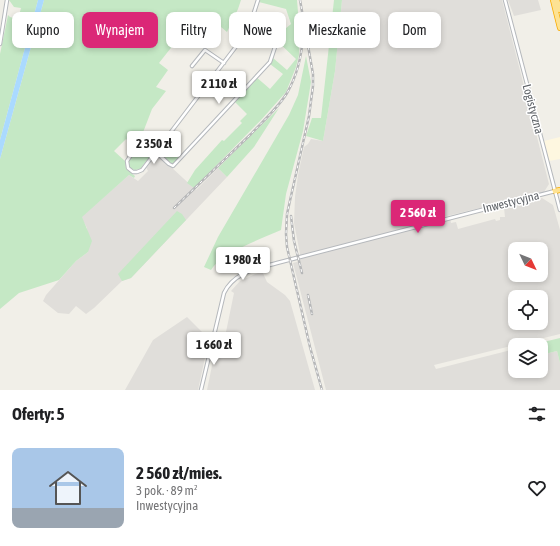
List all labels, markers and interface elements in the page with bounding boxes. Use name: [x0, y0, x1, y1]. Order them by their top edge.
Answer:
chip: Kupno: [12, 12, 74, 48]
chip: Wynajem: [82, 12, 158, 48]
chip: Filtry: [166, 12, 221, 48]
chip: Nowe: [229, 12, 286, 48]
chip: Mieszkanie: [294, 12, 380, 48]
chip: Dom: [388, 12, 441, 48]
pin: 2 110 zł: [178, 71, 260, 105]
text: 2 110 zł: [201, 76, 237, 91]
street label: Logistyczna: [520, 83, 546, 135]
pin: 2 350 zł: [113, 131, 195, 165]
text: 2 350 zł: [136, 136, 172, 151]
street label: Inwestycyjna: [481, 188, 541, 216]
pin: 2 560 zł: [377, 200, 459, 234]
text: 2 560 zł: [400, 205, 436, 220]
north arrow: [508, 242, 548, 282]
map controls: [508, 242, 548, 378]
pin: 1 980 zł: [202, 247, 284, 281]
text: 1 980 zł: [225, 252, 261, 267]
button: locate: [508, 290, 548, 330]
pin: 1 660 zł: [173, 332, 255, 366]
text: 1 660 zł: [196, 337, 232, 352]
button: layers: [508, 338, 548, 378]
icon: filters: [526, 403, 548, 425]
text: Oferty: 5: [12, 404, 64, 424]
text: 2 560 zł/mies.: [136, 463, 222, 483]
icon: home: [44, 464, 92, 512]
icon: heart: [526, 477, 548, 499]
text: 3 pok. · 89 m²: [136, 483, 198, 498]
text: Inwestycyjna: [136, 498, 198, 513]

